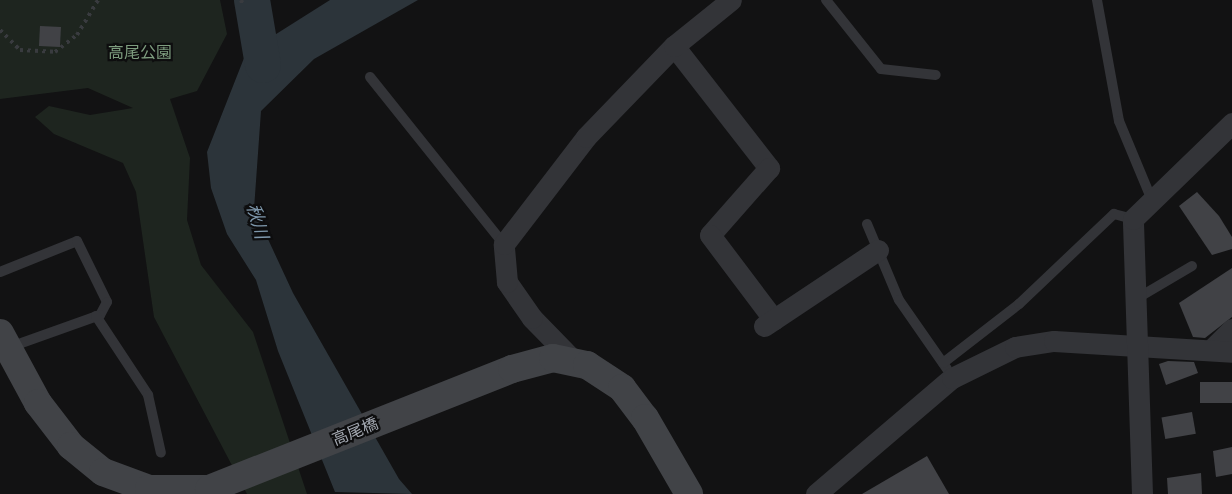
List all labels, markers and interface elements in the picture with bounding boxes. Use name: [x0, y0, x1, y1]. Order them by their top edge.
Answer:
park label: 高尾公園: [108, 42, 172, 62]
water label: 秋川: [243, 201, 273, 241]
street label: 高尾橋: [329, 413, 381, 449]

